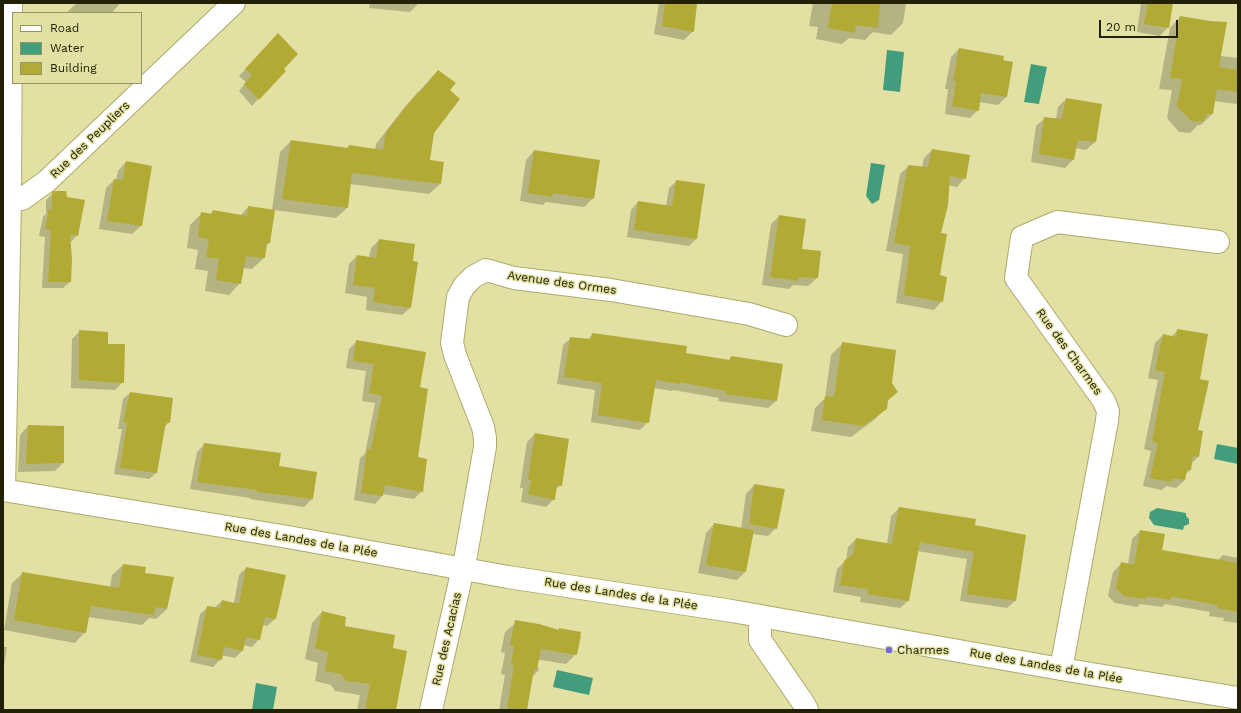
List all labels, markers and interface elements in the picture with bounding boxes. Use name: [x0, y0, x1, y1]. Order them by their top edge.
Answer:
legend: [12, 12, 142, 84]
scale bar: [1101, 12, 1180, 38]
text: 20 m: [1106, 20, 1136, 34]
text: Road: [50, 21, 79, 35]
text: Water: [50, 41, 84, 55]
text: Building: [50, 61, 97, 75]
street label: Rue des Peupliers: [47, 98, 133, 182]
street label: Avenue des Ormes: [507, 268, 617, 298]
street label: Rue des Charmes: [1033, 306, 1105, 398]
street label: Rue des Landes de la Plée: [223, 519, 379, 561]
street label: Rue des Landes de la Plée: [543, 575, 699, 613]
street label: Rue des Acacias: [429, 591, 465, 687]
place label: Charmes: [897, 643, 949, 657]
marker: Charmes: [884, 645, 894, 655]
street label: Rue des Landes de la Plée: [968, 645, 1124, 687]

